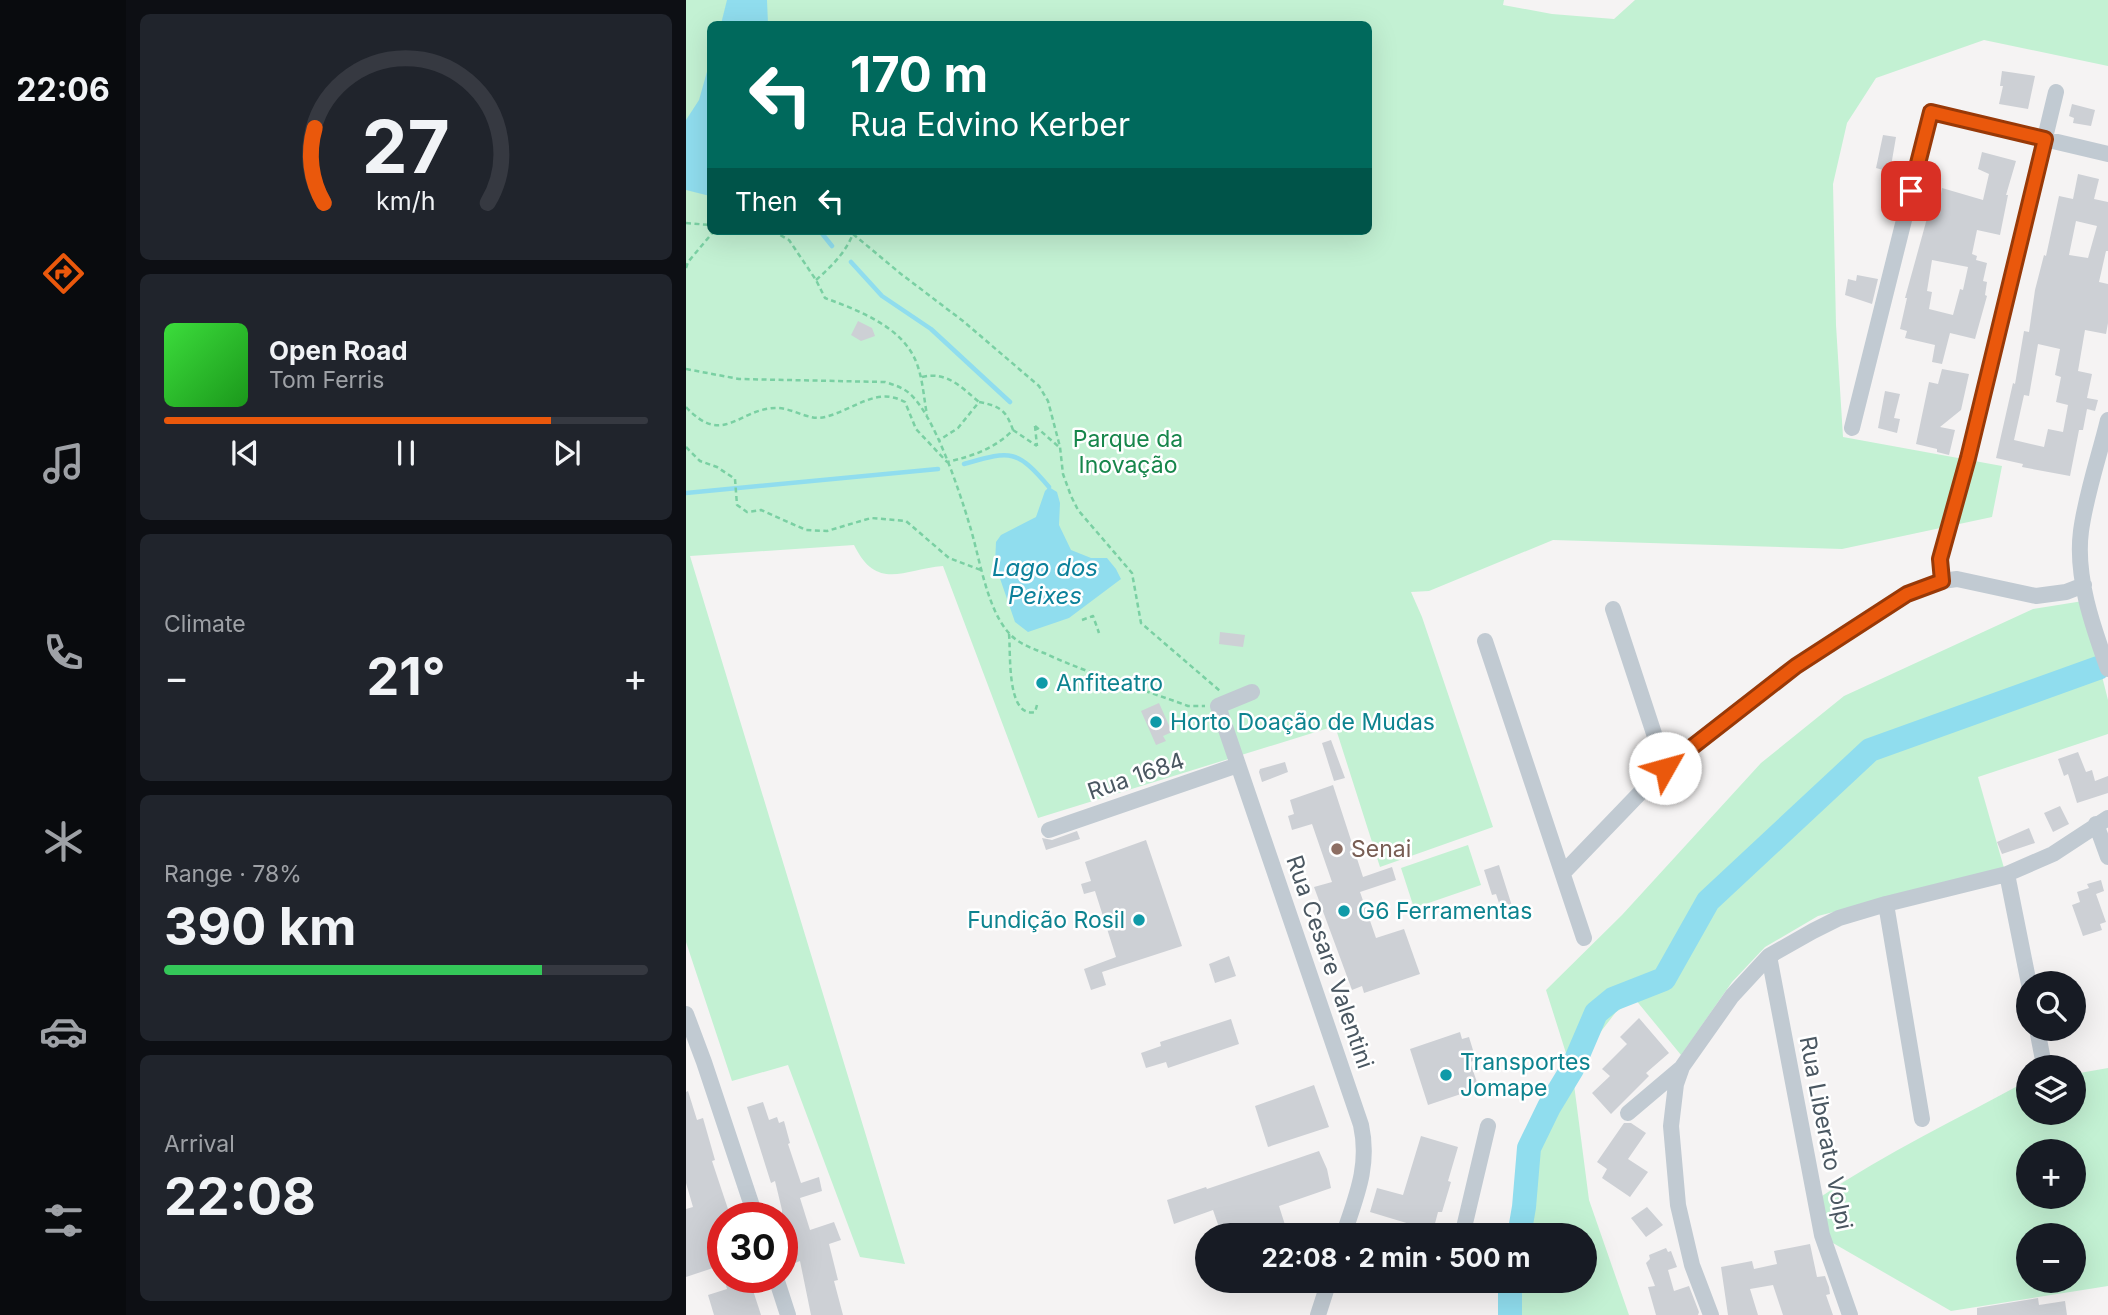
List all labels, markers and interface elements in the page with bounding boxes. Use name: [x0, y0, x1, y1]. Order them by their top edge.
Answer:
text: 170 m: [850, 45, 988, 104]
icon: left: [735, 49, 826, 140]
text: 22:06: [16, 70, 110, 109]
text: 27: [362, 102, 450, 191]
text: Rua Edvino Kerber: [850, 105, 1130, 144]
pin: [1881, 161, 1941, 221]
icon: arrive: [1892, 172, 1930, 210]
icon: left: [812, 182, 850, 220]
text: km/h: [376, 186, 436, 216]
text: Then: [735, 186, 798, 217]
icon: directions: [39, 249, 88, 298]
text: Open Road: [269, 335, 408, 366]
text: Tom Ferris: [269, 366, 384, 394]
park label: Parque da Inovação: [1073, 425, 1183, 479]
icon: previous: [226, 434, 264, 472]
icon: pause: [387, 434, 425, 472]
icon: next: [548, 434, 586, 472]
icon: music: [39, 439, 88, 488]
water label: Lago dos Peixes: [992, 553, 1098, 610]
text: Climate: [164, 610, 246, 638]
icon: phone: [39, 628, 88, 677]
text: 21°: [366, 645, 446, 708]
text: −: [164, 654, 189, 700]
text: +: [623, 654, 648, 700]
place label: Anfiteatro: [1056, 669, 1163, 697]
marker: Anfiteatro: [1034, 675, 1050, 691]
place label: Horto Doação de Mudas: [1170, 708, 1435, 736]
marker: Horto Doação de Mudas: [1148, 714, 1164, 730]
position arrow: [1628, 731, 1702, 805]
street label: Rua 1684: [1084, 746, 1188, 806]
icon: climate: [39, 817, 88, 866]
place label: Senai: [1351, 835, 1411, 863]
marker: Senai: [1329, 841, 1345, 857]
street label: Rua Cesare Valentini: [1280, 852, 1380, 1072]
text: Range · 78%: [164, 860, 302, 888]
text: 390 km: [164, 895, 356, 958]
place label: G6 Ferramentas: [1358, 897, 1532, 925]
marker: G6 Ferramentas: [1336, 903, 1352, 919]
place label: Fundição Rosil: [967, 906, 1125, 934]
marker: Fundição Rosil: [1131, 912, 1147, 928]
map controls: [2016, 971, 2086, 1293]
button: search: [2016, 971, 2086, 1041]
icon: car: [39, 1007, 88, 1056]
street label: Rua Liberato Volpi: [1793, 1034, 1859, 1232]
place label: Transportes Jomape: [1460, 1048, 1591, 1102]
button: layers: [2016, 1055, 2086, 1125]
marker: Transportes Jomape: [1438, 1067, 1454, 1083]
text: Arrival: [164, 1130, 235, 1158]
button: +: [2016, 1139, 2086, 1209]
text: 22:08: [164, 1165, 316, 1228]
icon: filters: [39, 1196, 88, 1245]
speed limit sign: 30: [707, 1202, 798, 1293]
button: −: [2016, 1223, 2086, 1293]
text: 22:08 · 2 min · 500 m: [1262, 1242, 1530, 1273]

